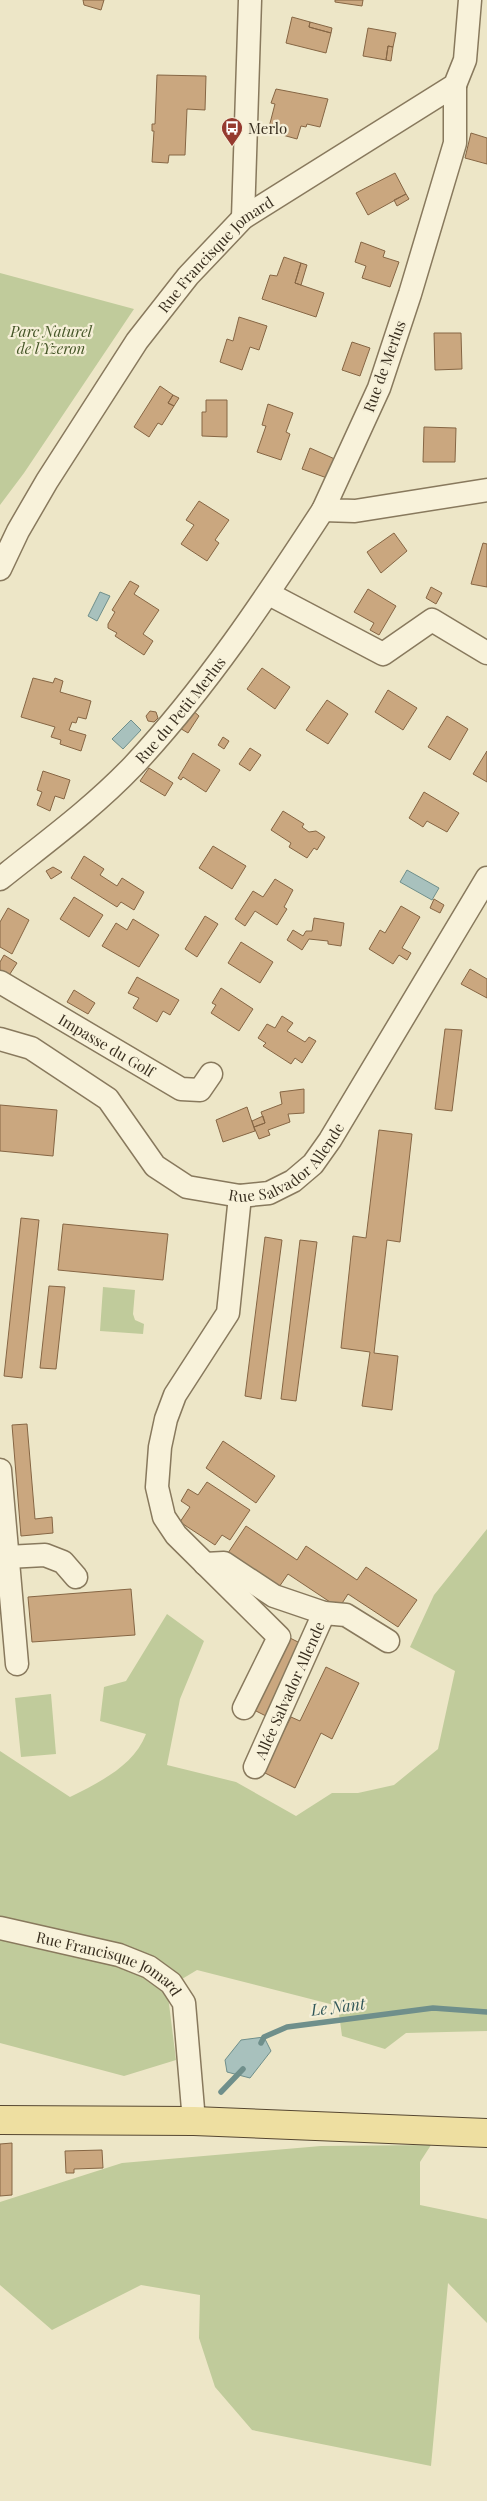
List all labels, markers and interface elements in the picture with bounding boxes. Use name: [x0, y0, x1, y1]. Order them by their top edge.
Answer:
bus stop icon: Merlo: [220, 116, 244, 147]
place label: Merlo: [248, 118, 287, 138]
street label: Rue Francisque Jomard: [153, 191, 277, 316]
street label: Rue de Merlus: [358, 317, 410, 415]
park label: Parc Naturel de l'Yzeron: [9, 321, 93, 358]
street label: Rue du Petit Merlus: [131, 653, 230, 767]
street label: Impasse du Golf: [55, 1009, 159, 1082]
street label: Rue Salvador Allende: [227, 1119, 348, 1206]
street label: Allée Salvador Allende: [249, 1618, 329, 1763]
street label: Rue Francisque Jomard: [34, 1927, 187, 2000]
water label: Le Nant: [309, 1992, 367, 2020]

